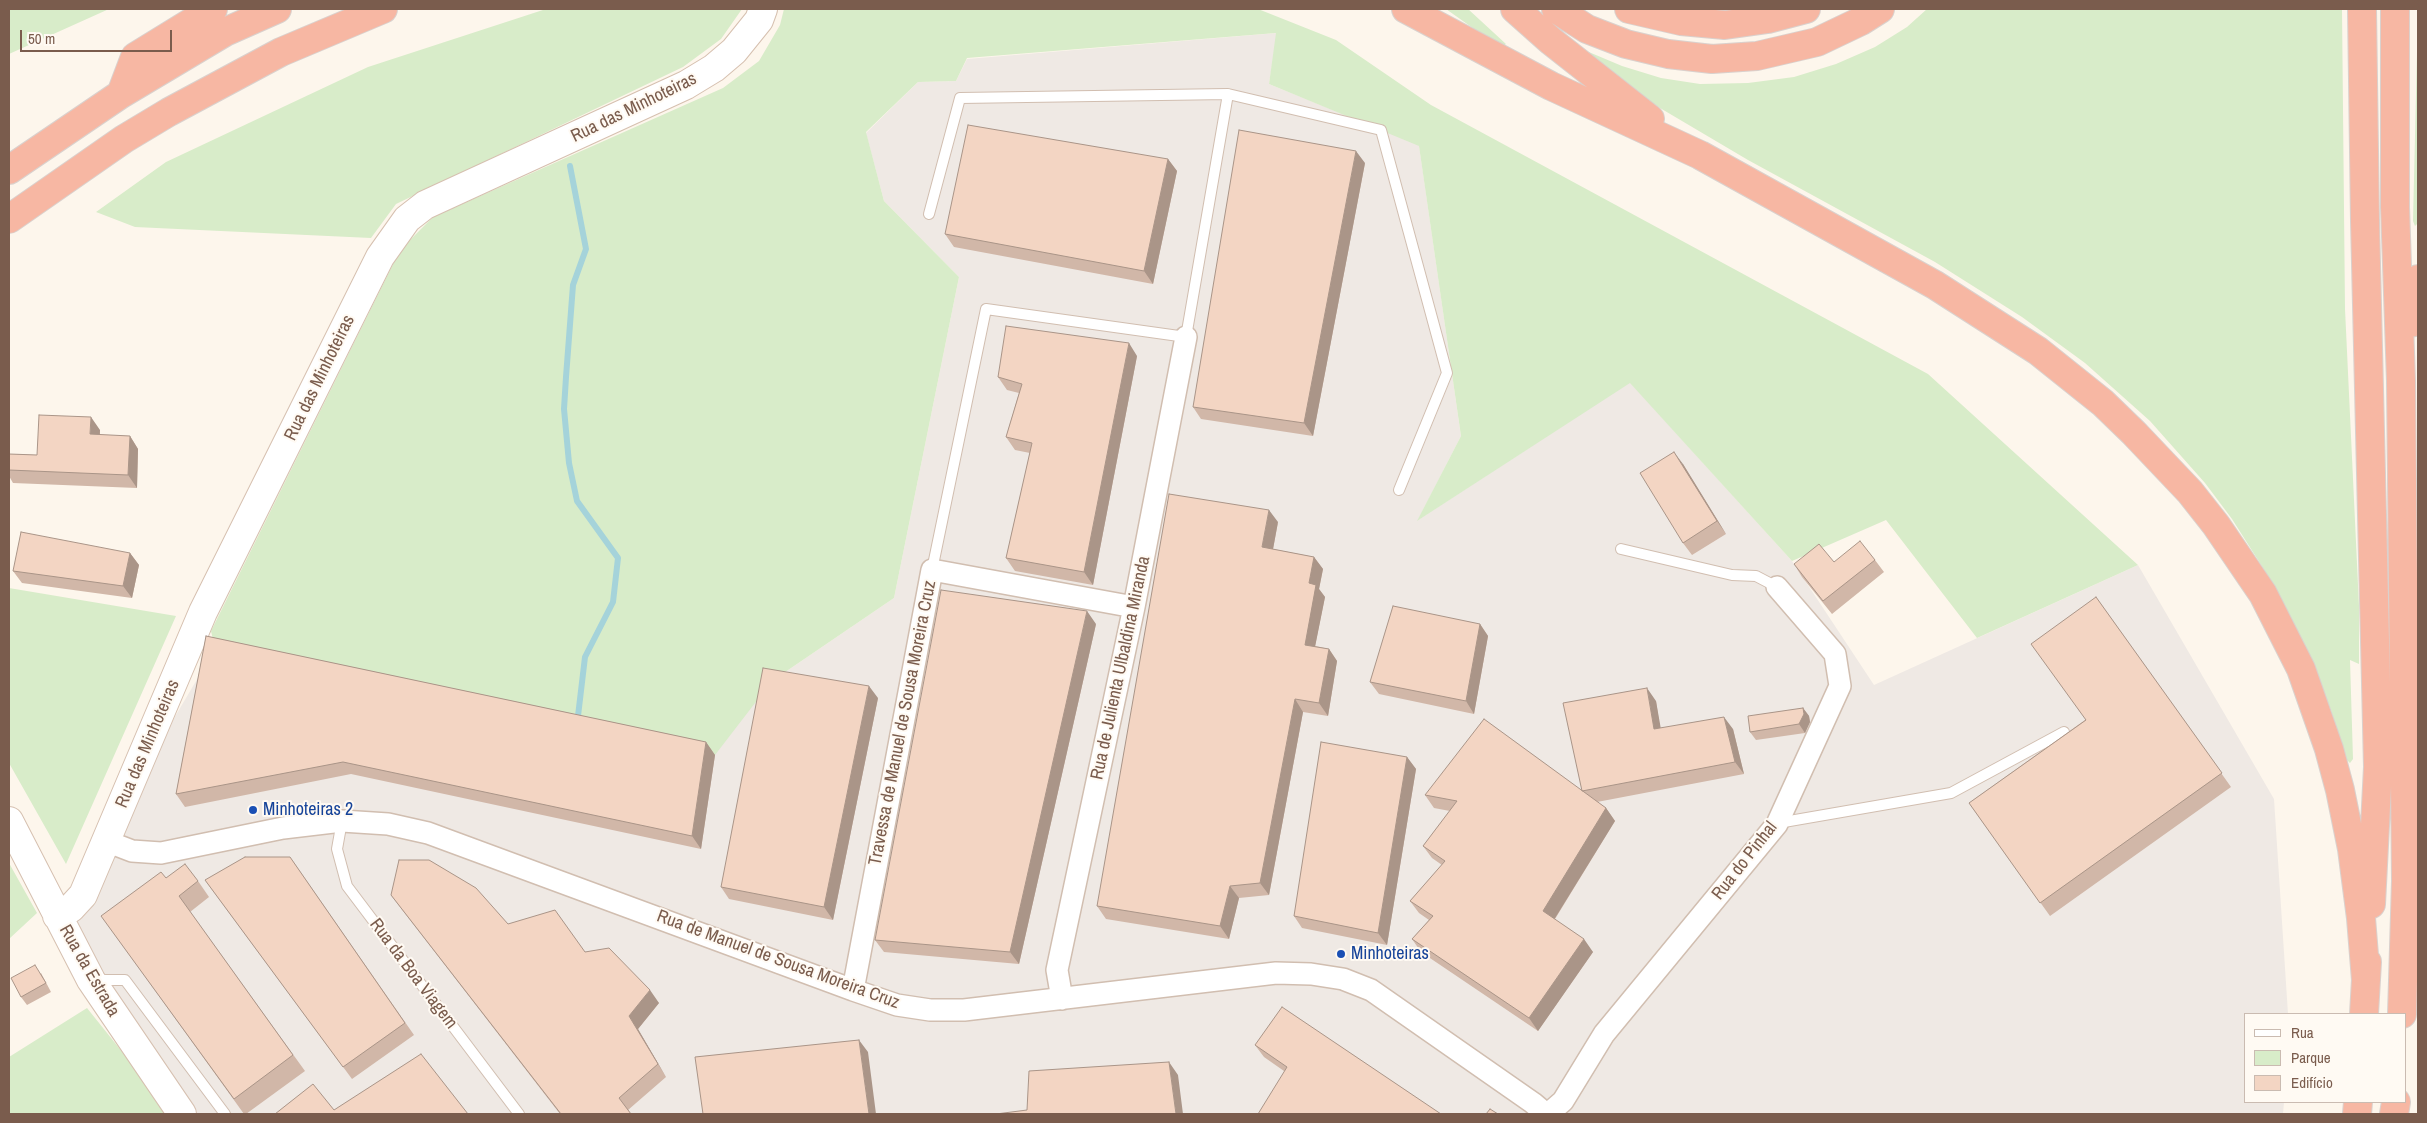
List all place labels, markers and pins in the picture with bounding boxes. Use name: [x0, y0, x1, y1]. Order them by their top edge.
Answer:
place label: Minhoteiras 2: [263, 799, 353, 821]
marker: Minhoteiras 2: [247, 804, 259, 816]
place label: Minhoteiras: [1351, 943, 1429, 965]
marker: Minhoteiras: [1335, 948, 1347, 960]

